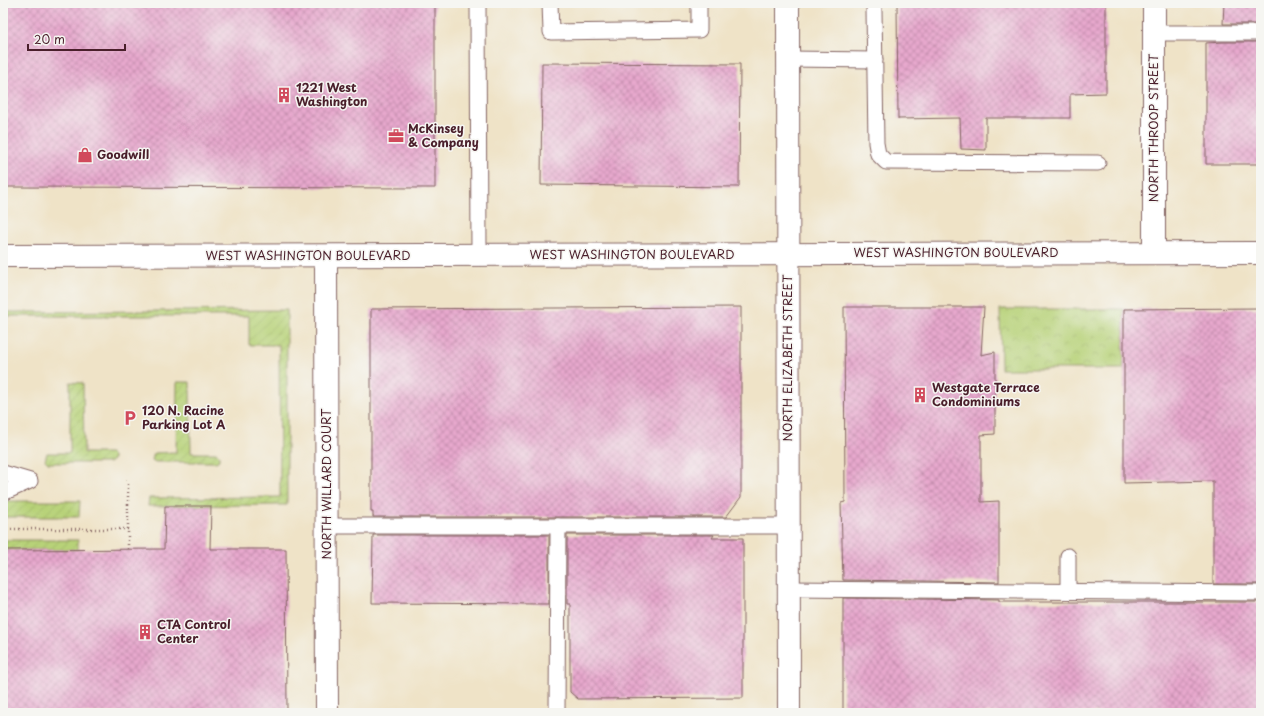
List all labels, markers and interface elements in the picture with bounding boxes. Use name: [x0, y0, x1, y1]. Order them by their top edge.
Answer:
scale bar: [28, 26, 125, 52]
text: 20 m: [34, 30, 65, 48]
street label: NORTH THROOP STREET: [1144, 53, 1162, 202]
place label: 1221 West Washington: [296, 78, 367, 110]
building icon: 1221 West Washington: [275, 86, 293, 104]
place label: McKinsey & Company: [408, 119, 479, 151]
office icon: McKinsey & Company: [387, 127, 405, 145]
place label: Goodwill: [97, 145, 149, 163]
shop icon: Goodwill: [76, 146, 94, 164]
street label: WEST WASHINGTON BOULEVARD: [853, 243, 1059, 261]
street label: WEST WASHINGTON BOULEVARD: [529, 245, 735, 263]
street label: WEST WASHINGTON BOULEVARD: [205, 246, 411, 264]
street label: NORTH ELIZABETH STREET: [778, 274, 796, 441]
place label: Westgate Terrace Condominiums: [932, 378, 1040, 410]
building icon: Westgate Terrace Condominiums: [911, 386, 929, 404]
place label: 120 N. Racine Parking Lot A: [142, 401, 226, 433]
street label: NORTH WILLARD COURT: [317, 408, 335, 559]
parking icon: 120 N. Racine Parking Lot A: [121, 409, 139, 427]
place label: CTA Control Center: [157, 615, 231, 647]
building icon: CTA Control Center: [136, 623, 154, 641]

